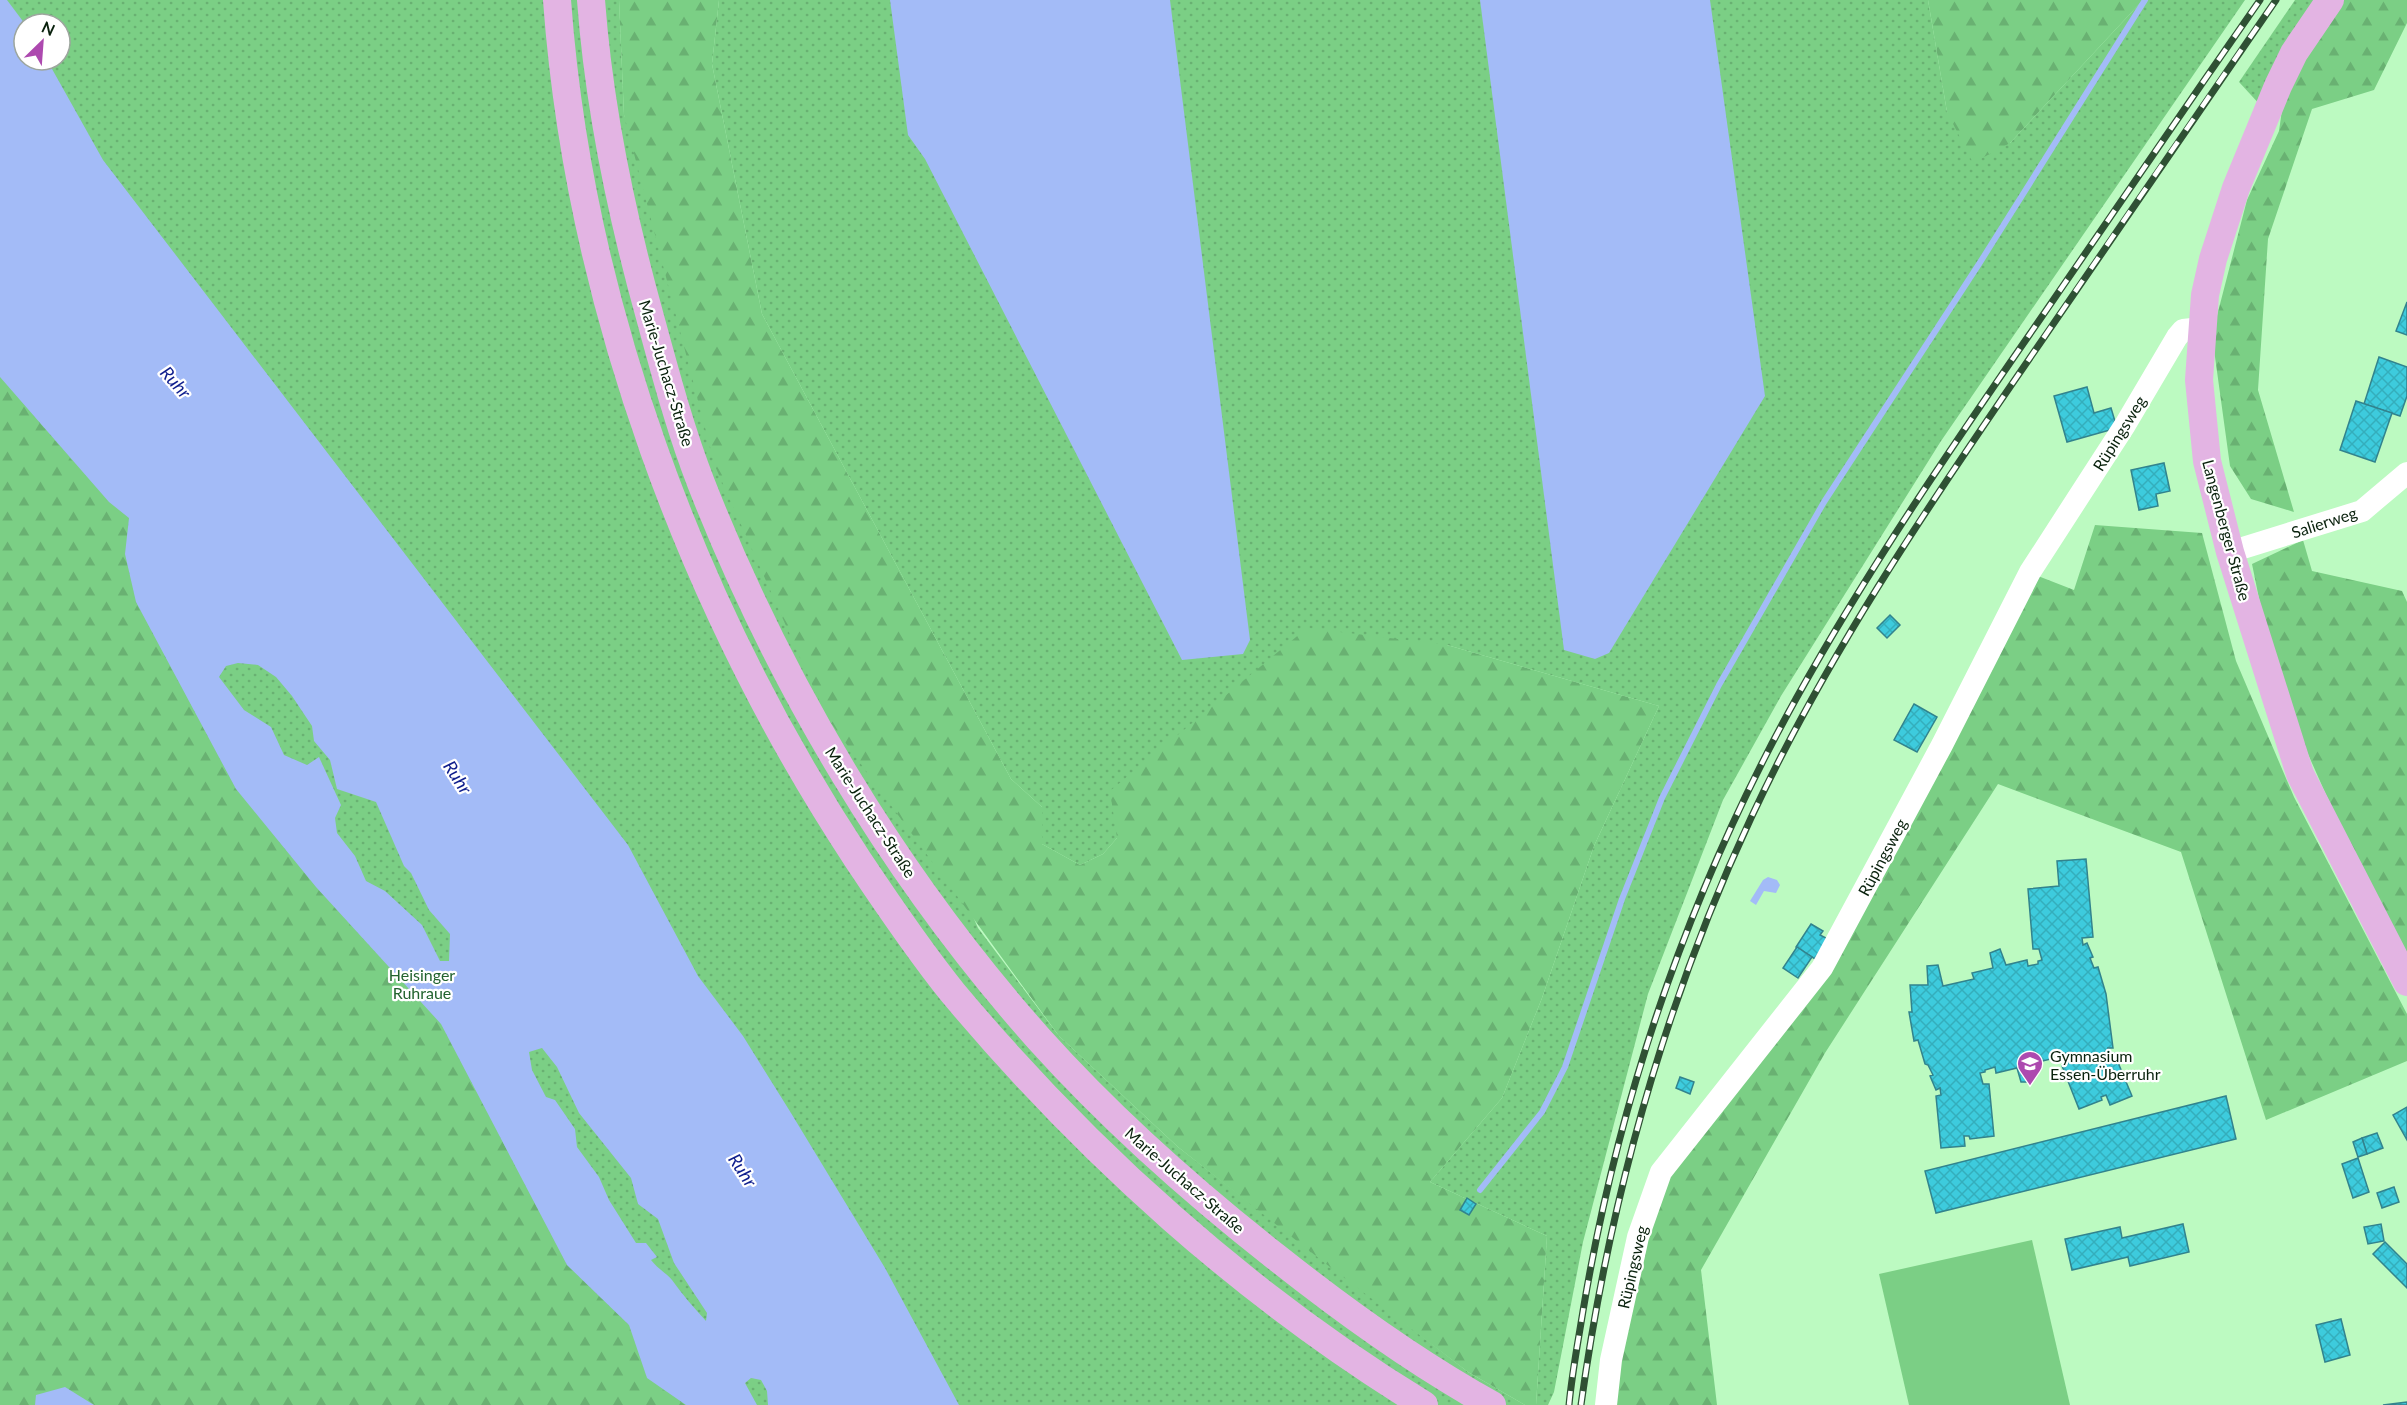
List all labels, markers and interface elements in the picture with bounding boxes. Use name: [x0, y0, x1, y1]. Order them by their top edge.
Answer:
north arrow: [12, 12, 72, 72]
text: N: [39, 17, 58, 39]
street label: Marie-Juchacz-Straße: [636, 298, 698, 448]
water label: Ruhr: [156, 361, 196, 403]
street label: Rüpingsweg: [2088, 392, 2150, 474]
street label: Langenberger Straße: [2199, 457, 2255, 603]
street label: Salierweg: [2289, 503, 2359, 541]
street label: Marie-Juchacz-Straße: [822, 743, 920, 881]
water label: Ruhr: [439, 756, 477, 799]
street label: Rüpingsweg: [1854, 815, 1910, 899]
park label: Heisinger Ruhraue: [389, 965, 455, 1002]
place label: Gymnasium Essen-Überruhr: [2050, 1046, 2161, 1083]
school or university icon: Gymnasium Essen-Überruhr: [2015, 1049, 2045, 1087]
street label: Marie-Juchacz-Straße: [1121, 1123, 1249, 1237]
water label: Ruhr: [724, 1149, 762, 1192]
street label: Rüpingsweg: [1613, 1224, 1651, 1310]

